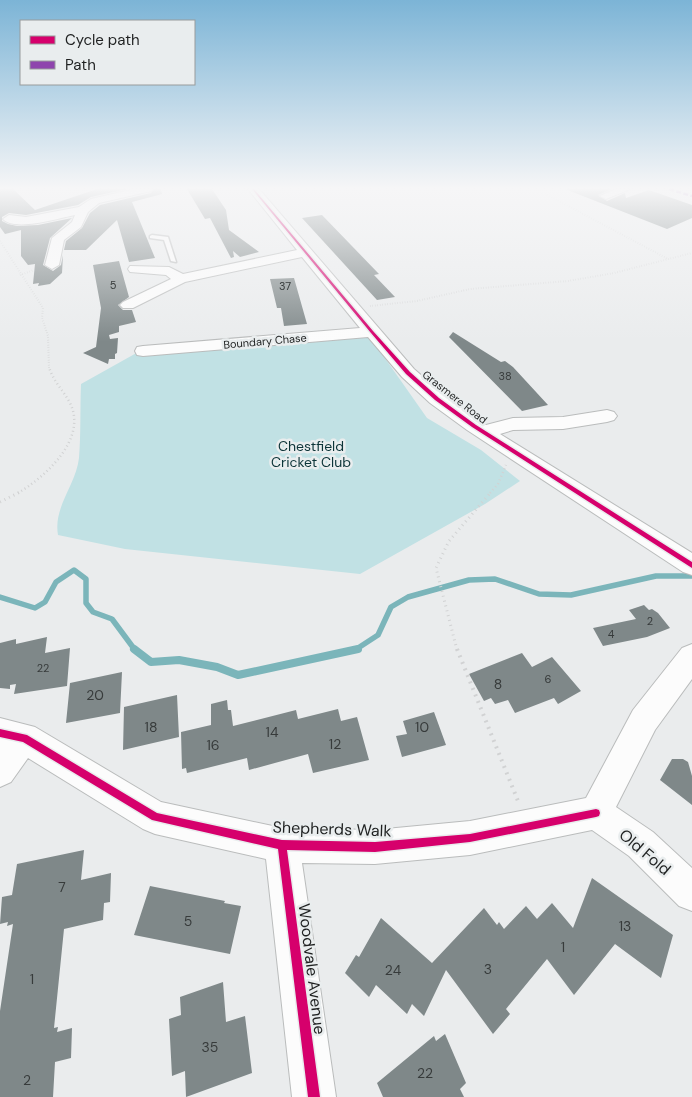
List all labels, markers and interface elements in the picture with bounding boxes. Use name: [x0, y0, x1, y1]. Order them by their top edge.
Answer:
legend: [20, 20, 195, 85]
text: Cycle path: [65, 30, 140, 50]
text: Path: [65, 55, 96, 75]
house number: 5: [110, 278, 117, 292]
house number: 37: [279, 279, 291, 293]
street label: Boundary Chase: [223, 330, 307, 352]
street label: Grasmere Road: [420, 367, 490, 427]
house number: 38: [498, 369, 512, 383]
park label: Chestfield Cricket Club: [271, 437, 351, 471]
house number: 2: [647, 614, 653, 628]
house number: 4: [608, 627, 615, 641]
house number: 22: [37, 661, 49, 675]
house number: 6: [545, 672, 552, 686]
house number: 8: [494, 675, 502, 693]
house number: 20: [86, 686, 104, 704]
house number: 18: [145, 718, 157, 736]
house number: 10: [415, 718, 429, 736]
house number: 14: [266, 723, 279, 741]
house number: 12: [329, 735, 341, 753]
house number: 16: [206, 736, 220, 754]
street label: Shepherds Walk: [272, 816, 392, 842]
street label: Old Fold: [615, 824, 675, 880]
house number: 7: [58, 878, 66, 896]
street label: Woodvale Avenue: [294, 902, 330, 1036]
house number: 5: [184, 912, 192, 930]
house number: 13: [619, 917, 631, 935]
house number: 1: [561, 938, 565, 956]
house number: 3: [484, 960, 492, 978]
house number: 24: [385, 961, 402, 979]
house number: 1: [30, 970, 34, 988]
house number: 35: [202, 1038, 218, 1056]
house number: 22: [417, 1064, 433, 1082]
house number: 2: [23, 1071, 31, 1089]

